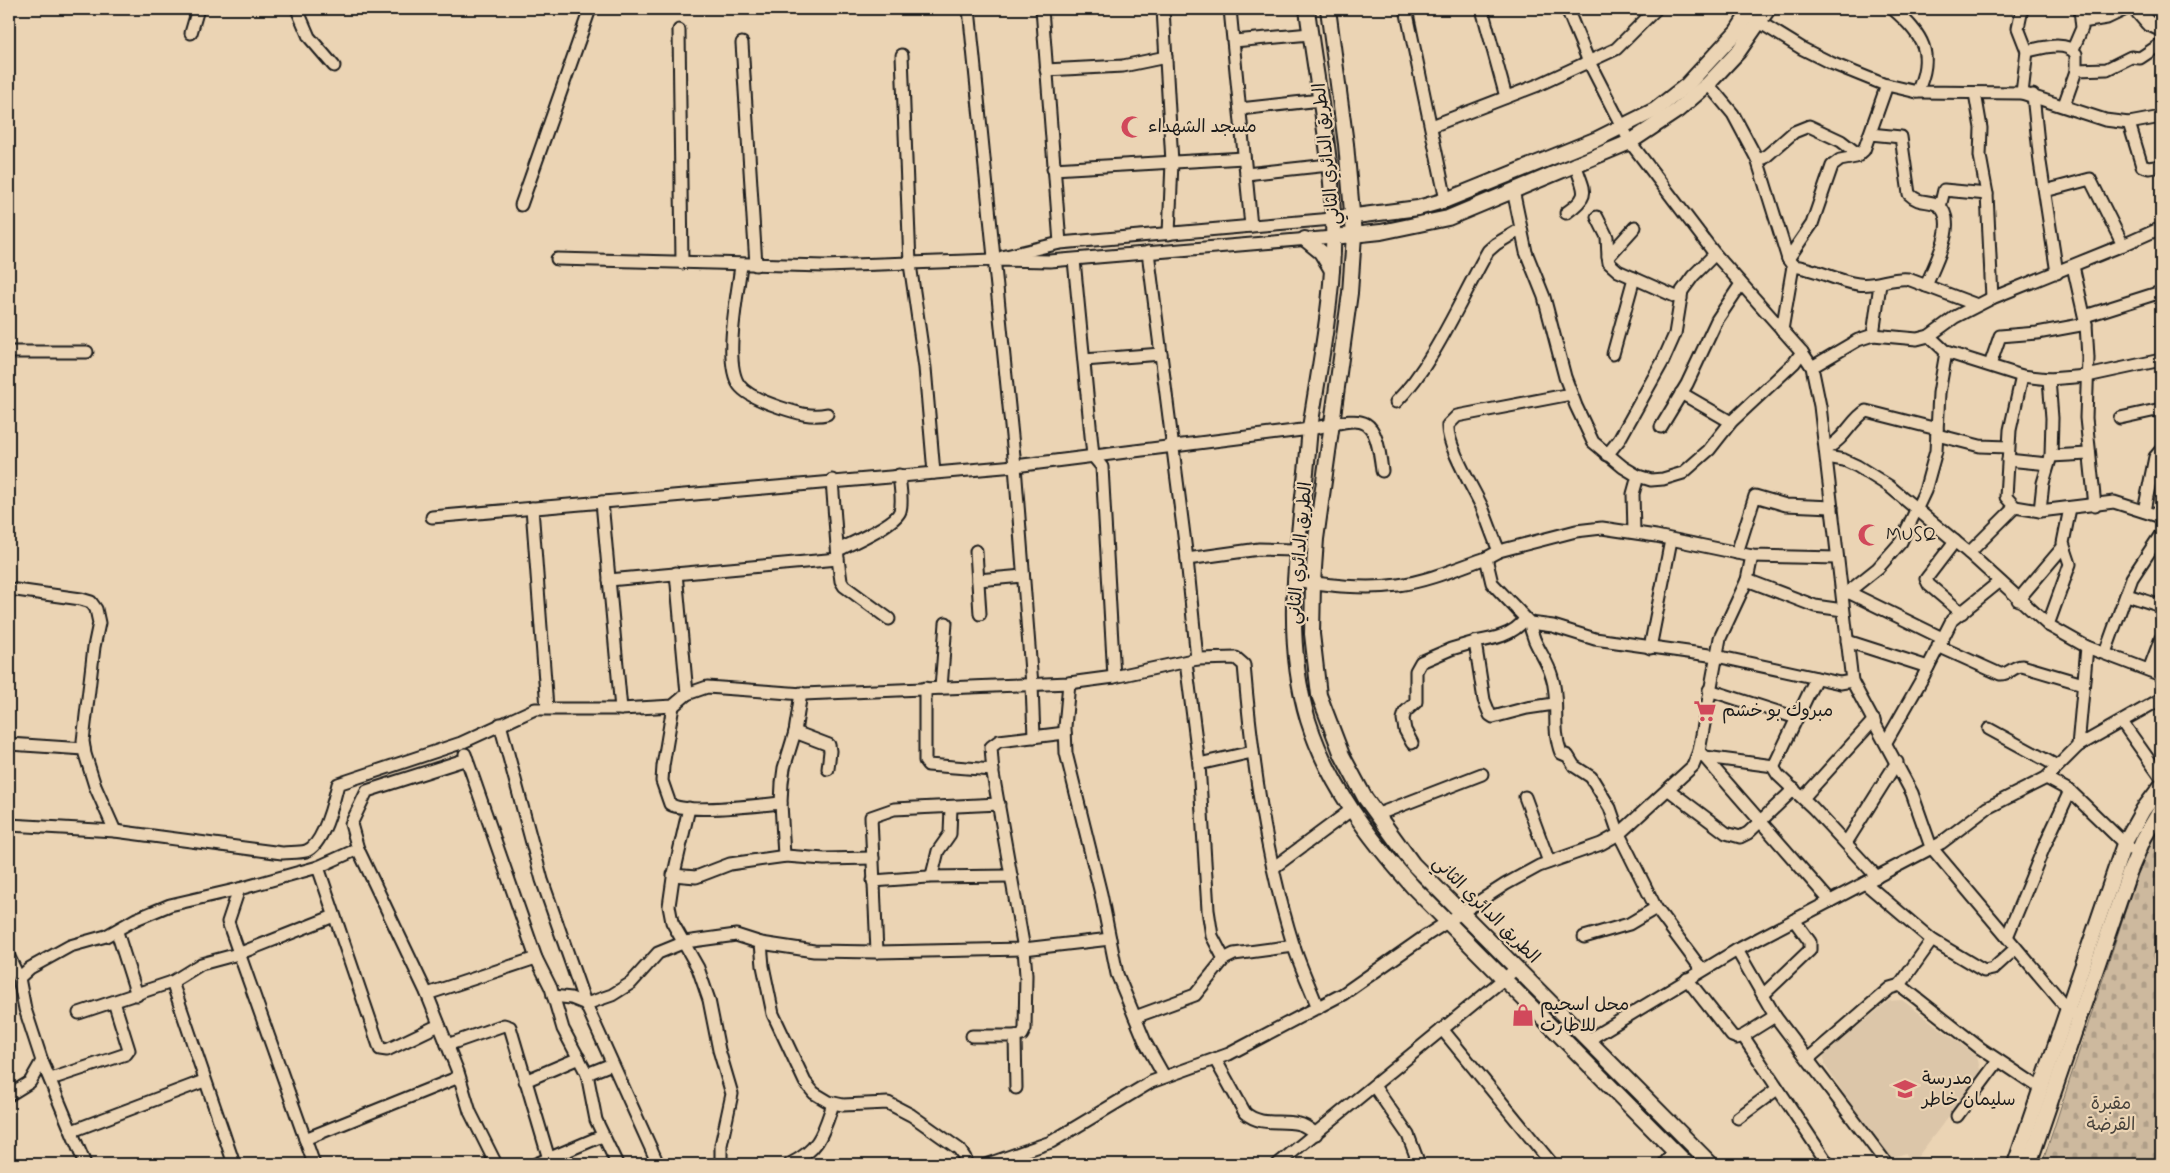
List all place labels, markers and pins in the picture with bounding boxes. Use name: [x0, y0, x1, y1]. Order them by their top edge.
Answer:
mosque icon: مسجد الشهداء: [1119, 114, 1145, 140]
place label: مسجد الشهداء: [1148, 115, 1257, 139]
mosque icon: MUSQ: [1856, 522, 1882, 548]
place label: MUSQ: [1886, 523, 1937, 547]
supermarket icon: مبروك بو خشم: [1692, 698, 1718, 724]
place label: مبروك بو خشم: [1722, 699, 1833, 724]
place label: محل اسحيم للاطارت: [1540, 993, 1629, 1038]
shop icon: محل اسحيم للاطارت: [1510, 1002, 1536, 1028]
place label: مدرسة سليمان خاطر: [1920, 1067, 2016, 1112]
school or university icon: مدرسة سليمان خاطر: [1892, 1076, 1918, 1102]

